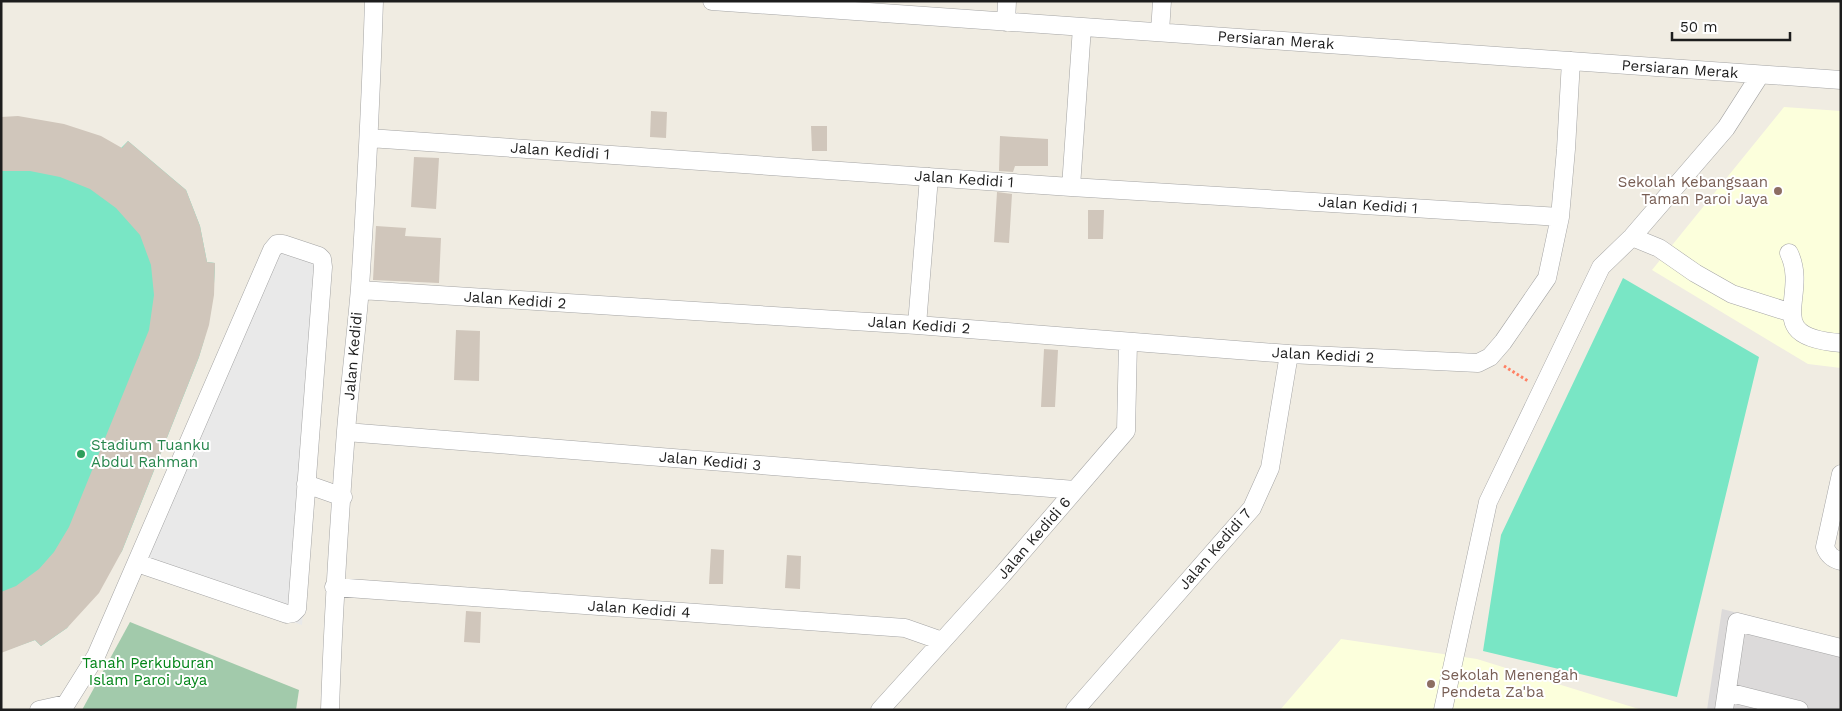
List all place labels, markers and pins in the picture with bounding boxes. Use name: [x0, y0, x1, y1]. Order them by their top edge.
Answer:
place label: Sekolah Kebangsaan Taman Paroi Jaya: [1618, 173, 1769, 208]
marker: Sekolah Kebangsaan Taman Paroi Jaya: [1772, 185, 1784, 197]
place label: Stadium Tuanku Abdul Rahman: [91, 436, 210, 471]
marker: Stadium Tuanku Abdul Rahman: [75, 448, 87, 460]
place label: Sekolah Menengah Pendeta Za'ba: [1441, 666, 1578, 701]
marker: Sekolah Menengah Pendeta Za'ba: [1425, 678, 1437, 690]

